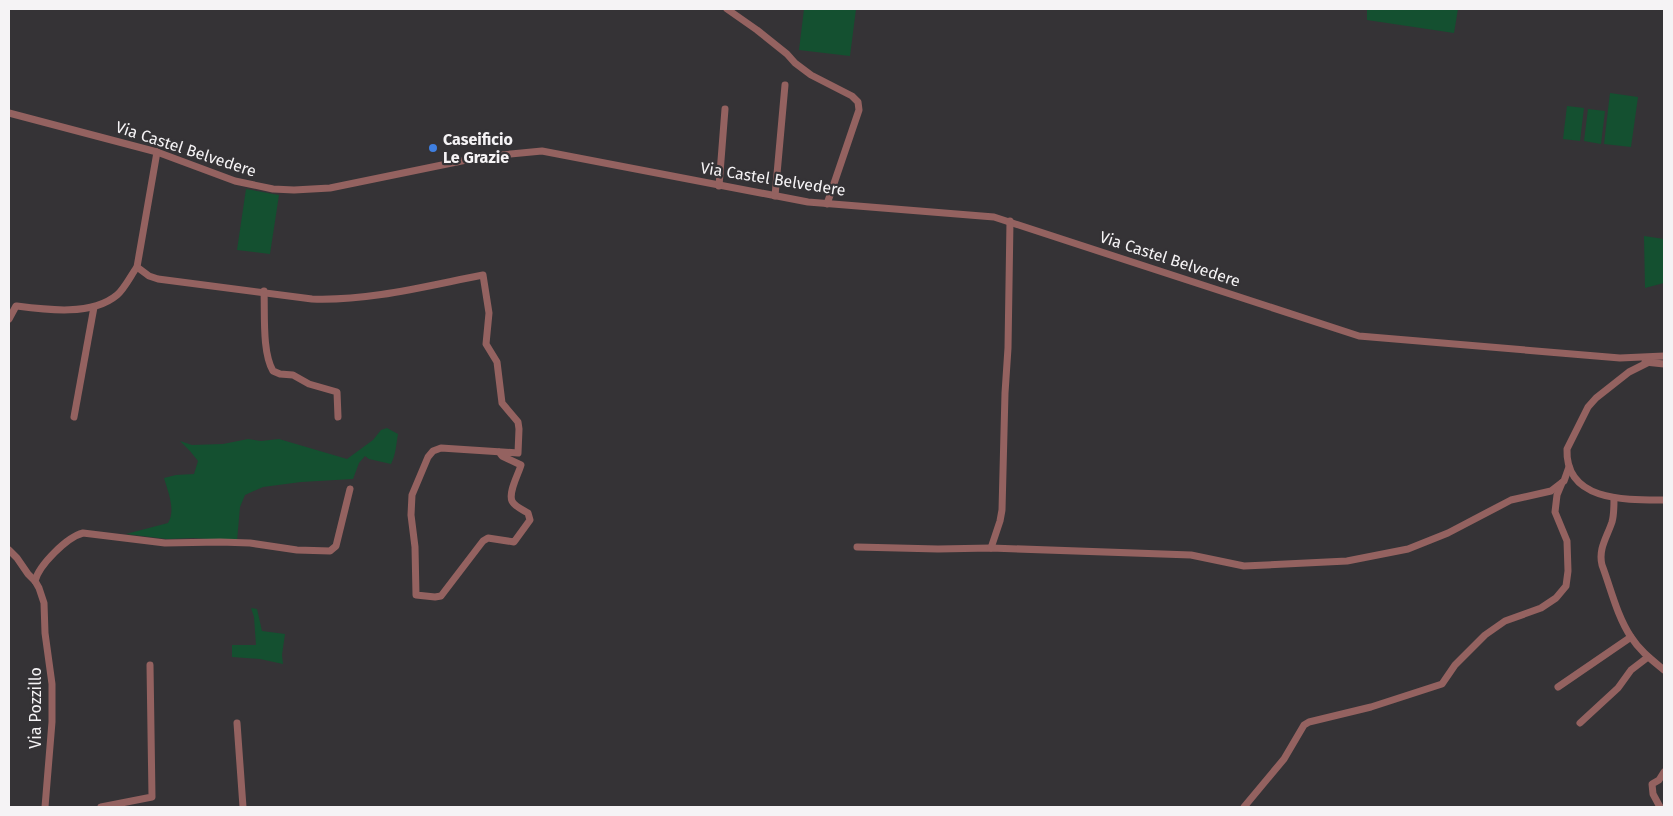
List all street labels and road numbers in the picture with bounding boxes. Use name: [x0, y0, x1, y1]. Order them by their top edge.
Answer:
street label: Via Castel Belvedere: [113, 117, 259, 181]
street label: Via Castel Belvedere: [699, 158, 847, 200]
street label: Via Castel Belvedere: [1097, 227, 1243, 291]
street label: Via Pozzillo: [26, 667, 45, 749]

